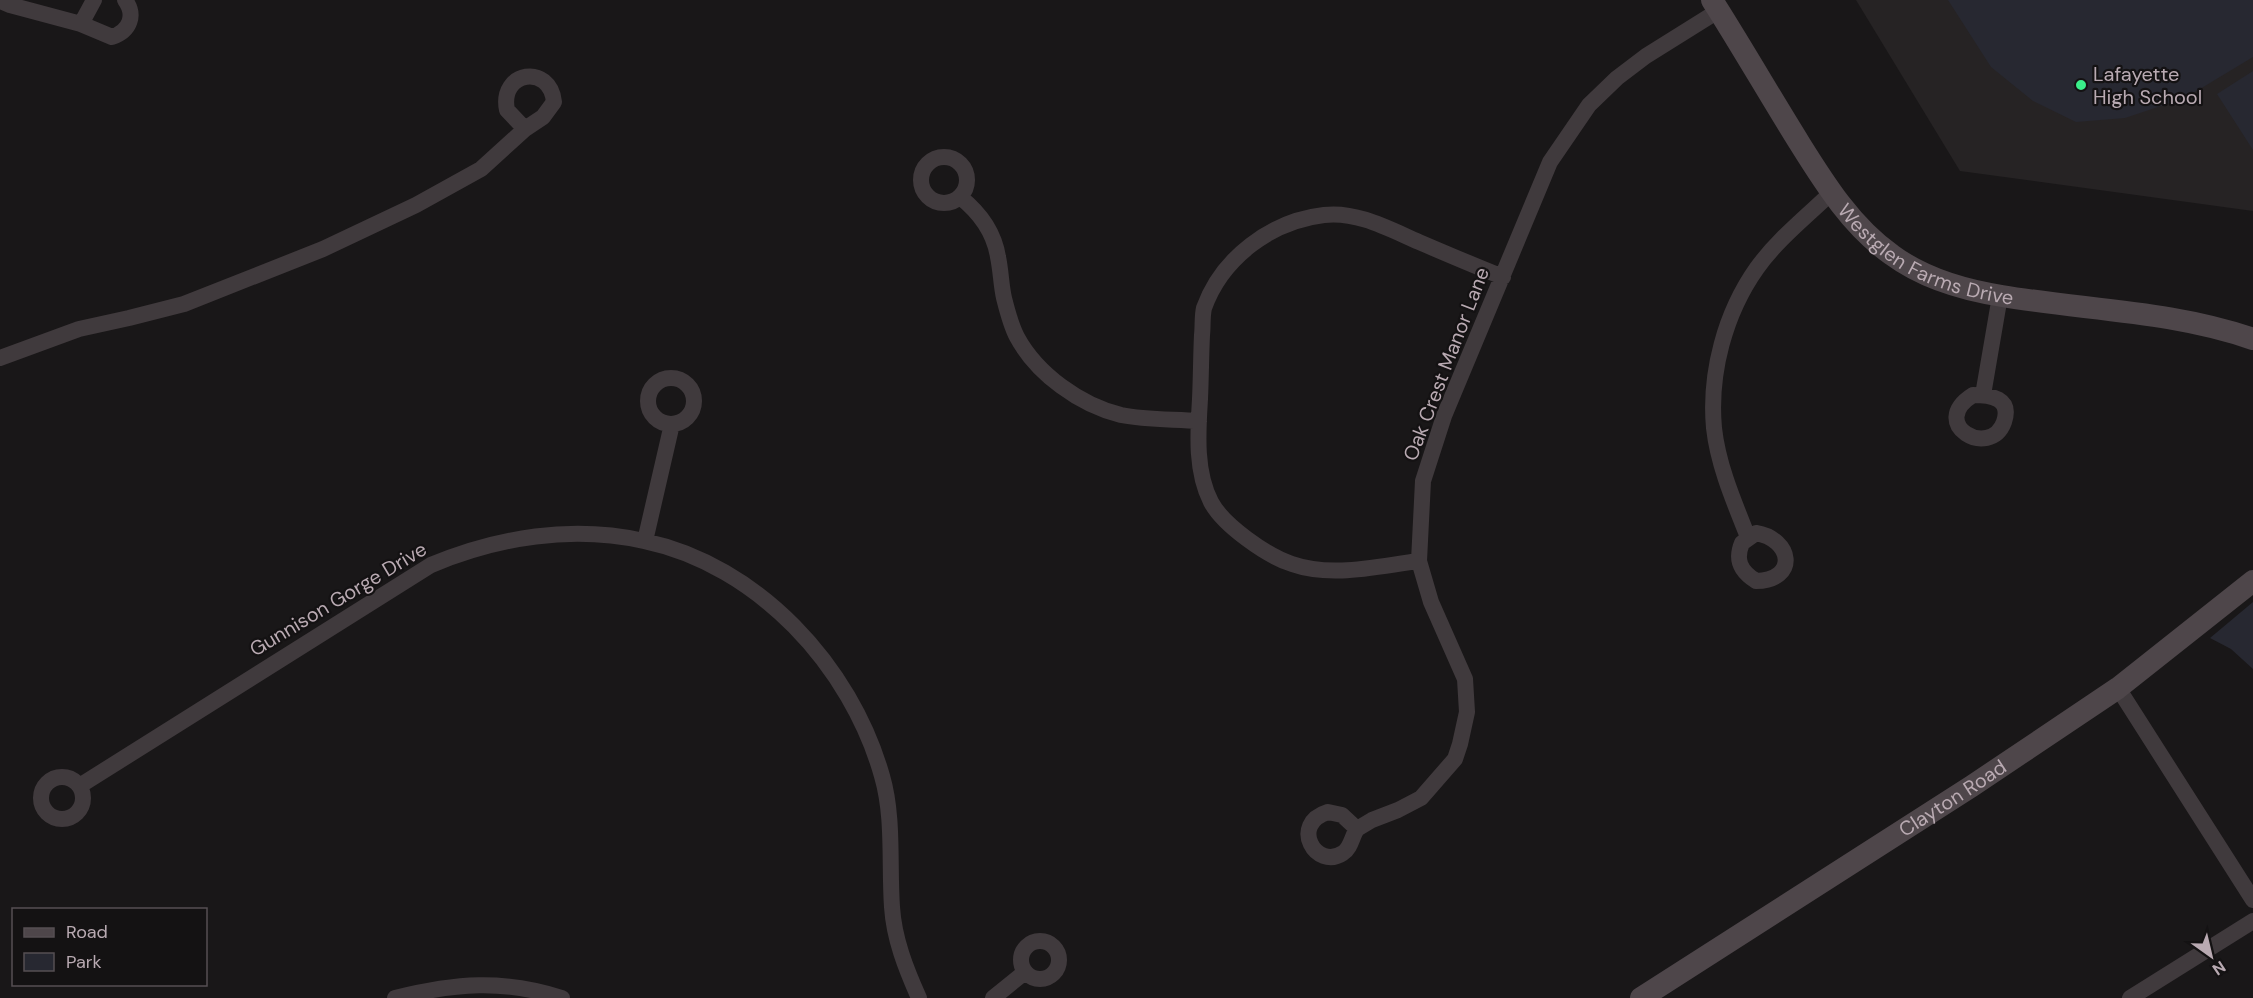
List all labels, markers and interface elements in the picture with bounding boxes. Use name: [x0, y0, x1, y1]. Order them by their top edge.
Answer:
place label: Lafayette High School: [2093, 61, 2202, 110]
marker: Lafayette High School: [2074, 78, 2088, 92]
street label: Westglen Farms Drive: [1832, 198, 2015, 311]
street label: Oak Crest Manor Lane: [1397, 264, 1495, 464]
street label: Gunnison Gorge Drive: [245, 536, 431, 662]
street label: Clayton Road: [1894, 754, 2011, 843]
legend: [12, 908, 207, 986]
text: Road: [66, 920, 108, 944]
north arrow: [2181, 926, 2241, 986]
text: Park: [66, 950, 102, 974]
text: N: [2208, 956, 2230, 980]

